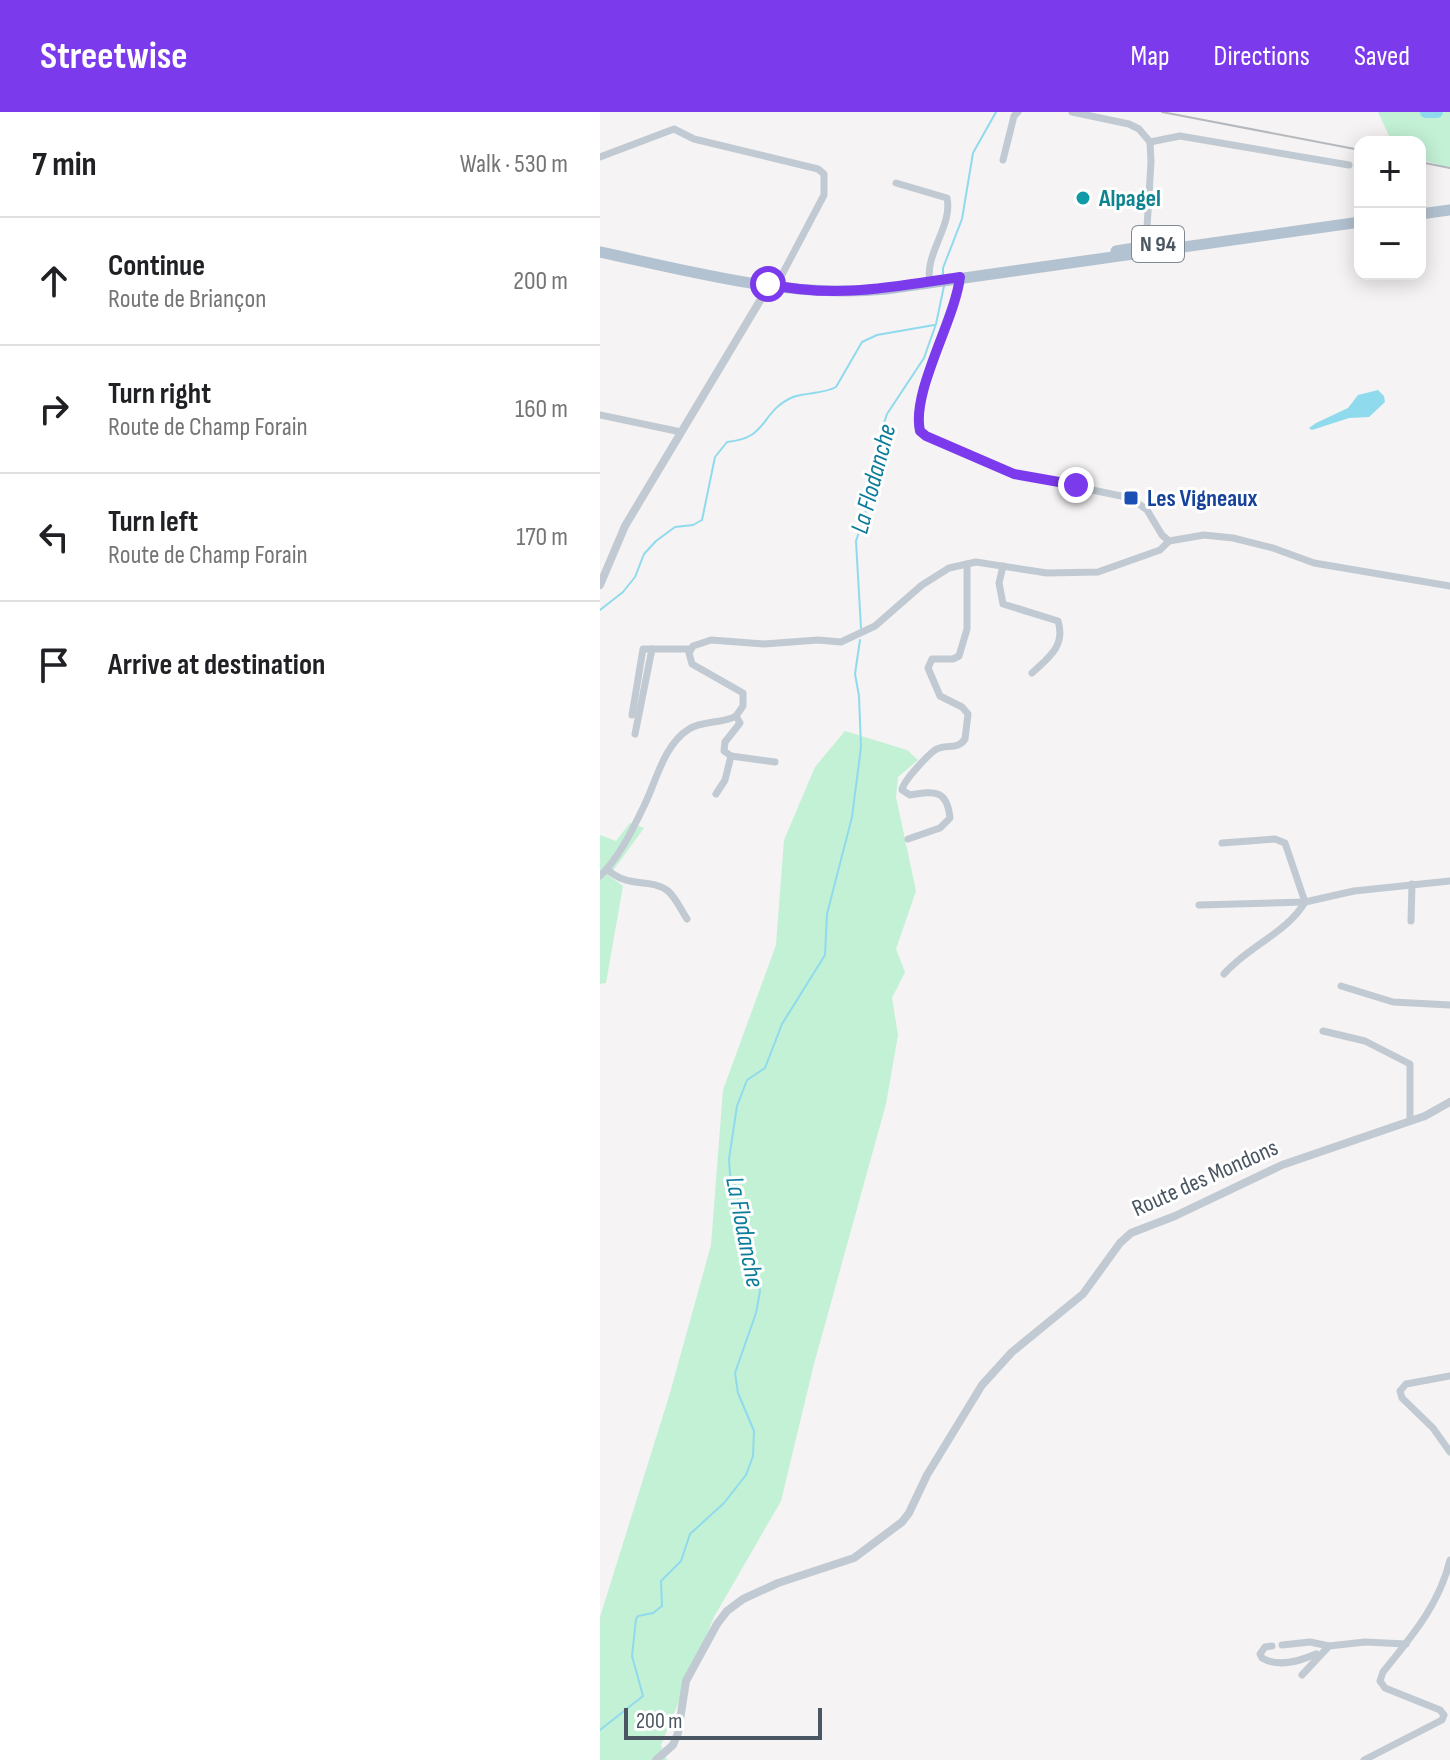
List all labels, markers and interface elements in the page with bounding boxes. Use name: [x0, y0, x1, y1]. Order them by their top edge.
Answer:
text: Streetwise: [40, 34, 188, 79]
text: Map: [1131, 40, 1170, 73]
text: Directions: [1214, 40, 1310, 73]
text: Saved: [1354, 40, 1410, 73]
map controls: [1354, 136, 1426, 280]
button: +: [1354, 136, 1426, 208]
text: 7 min: [32, 144, 97, 185]
text: Walk · 530 m: [460, 149, 568, 180]
place label: Alpagel: [1098, 184, 1161, 213]
marker: Alpagel: [1074, 189, 1092, 207]
button: −: [1354, 208, 1426, 280]
road number: N 94: [1132, 226, 1184, 262]
text: Continue: [108, 248, 205, 284]
icon: ahead: [32, 259, 76, 303]
text: 200 m: [513, 266, 568, 297]
route start: [750, 266, 786, 302]
text: Route de Briançon: [108, 284, 266, 315]
text: Turn right: [108, 376, 211, 412]
icon: right: [32, 387, 76, 431]
text: 160 m: [515, 394, 568, 425]
text: Route de Champ Forain: [108, 412, 308, 443]
water label: La Flodanche: [845, 421, 903, 537]
route end: [1058, 467, 1094, 503]
place label: Les Vigneaux: [1147, 484, 1258, 513]
marker: Les Vigneaux: [1122, 489, 1140, 507]
text: Turn left: [108, 504, 198, 540]
icon: left: [32, 515, 76, 559]
text: 170 m: [516, 522, 568, 553]
text: Route de Champ Forain: [108, 540, 308, 571]
icon: arrive: [32, 643, 76, 687]
text: Arrive at destination: [108, 647, 325, 683]
street label: Route des Mondons: [1127, 1133, 1283, 1223]
water label: La Flodanche: [718, 1174, 770, 1290]
scale bar: [624, 1704, 822, 1740]
text: 200 m: [636, 1708, 682, 1735]

